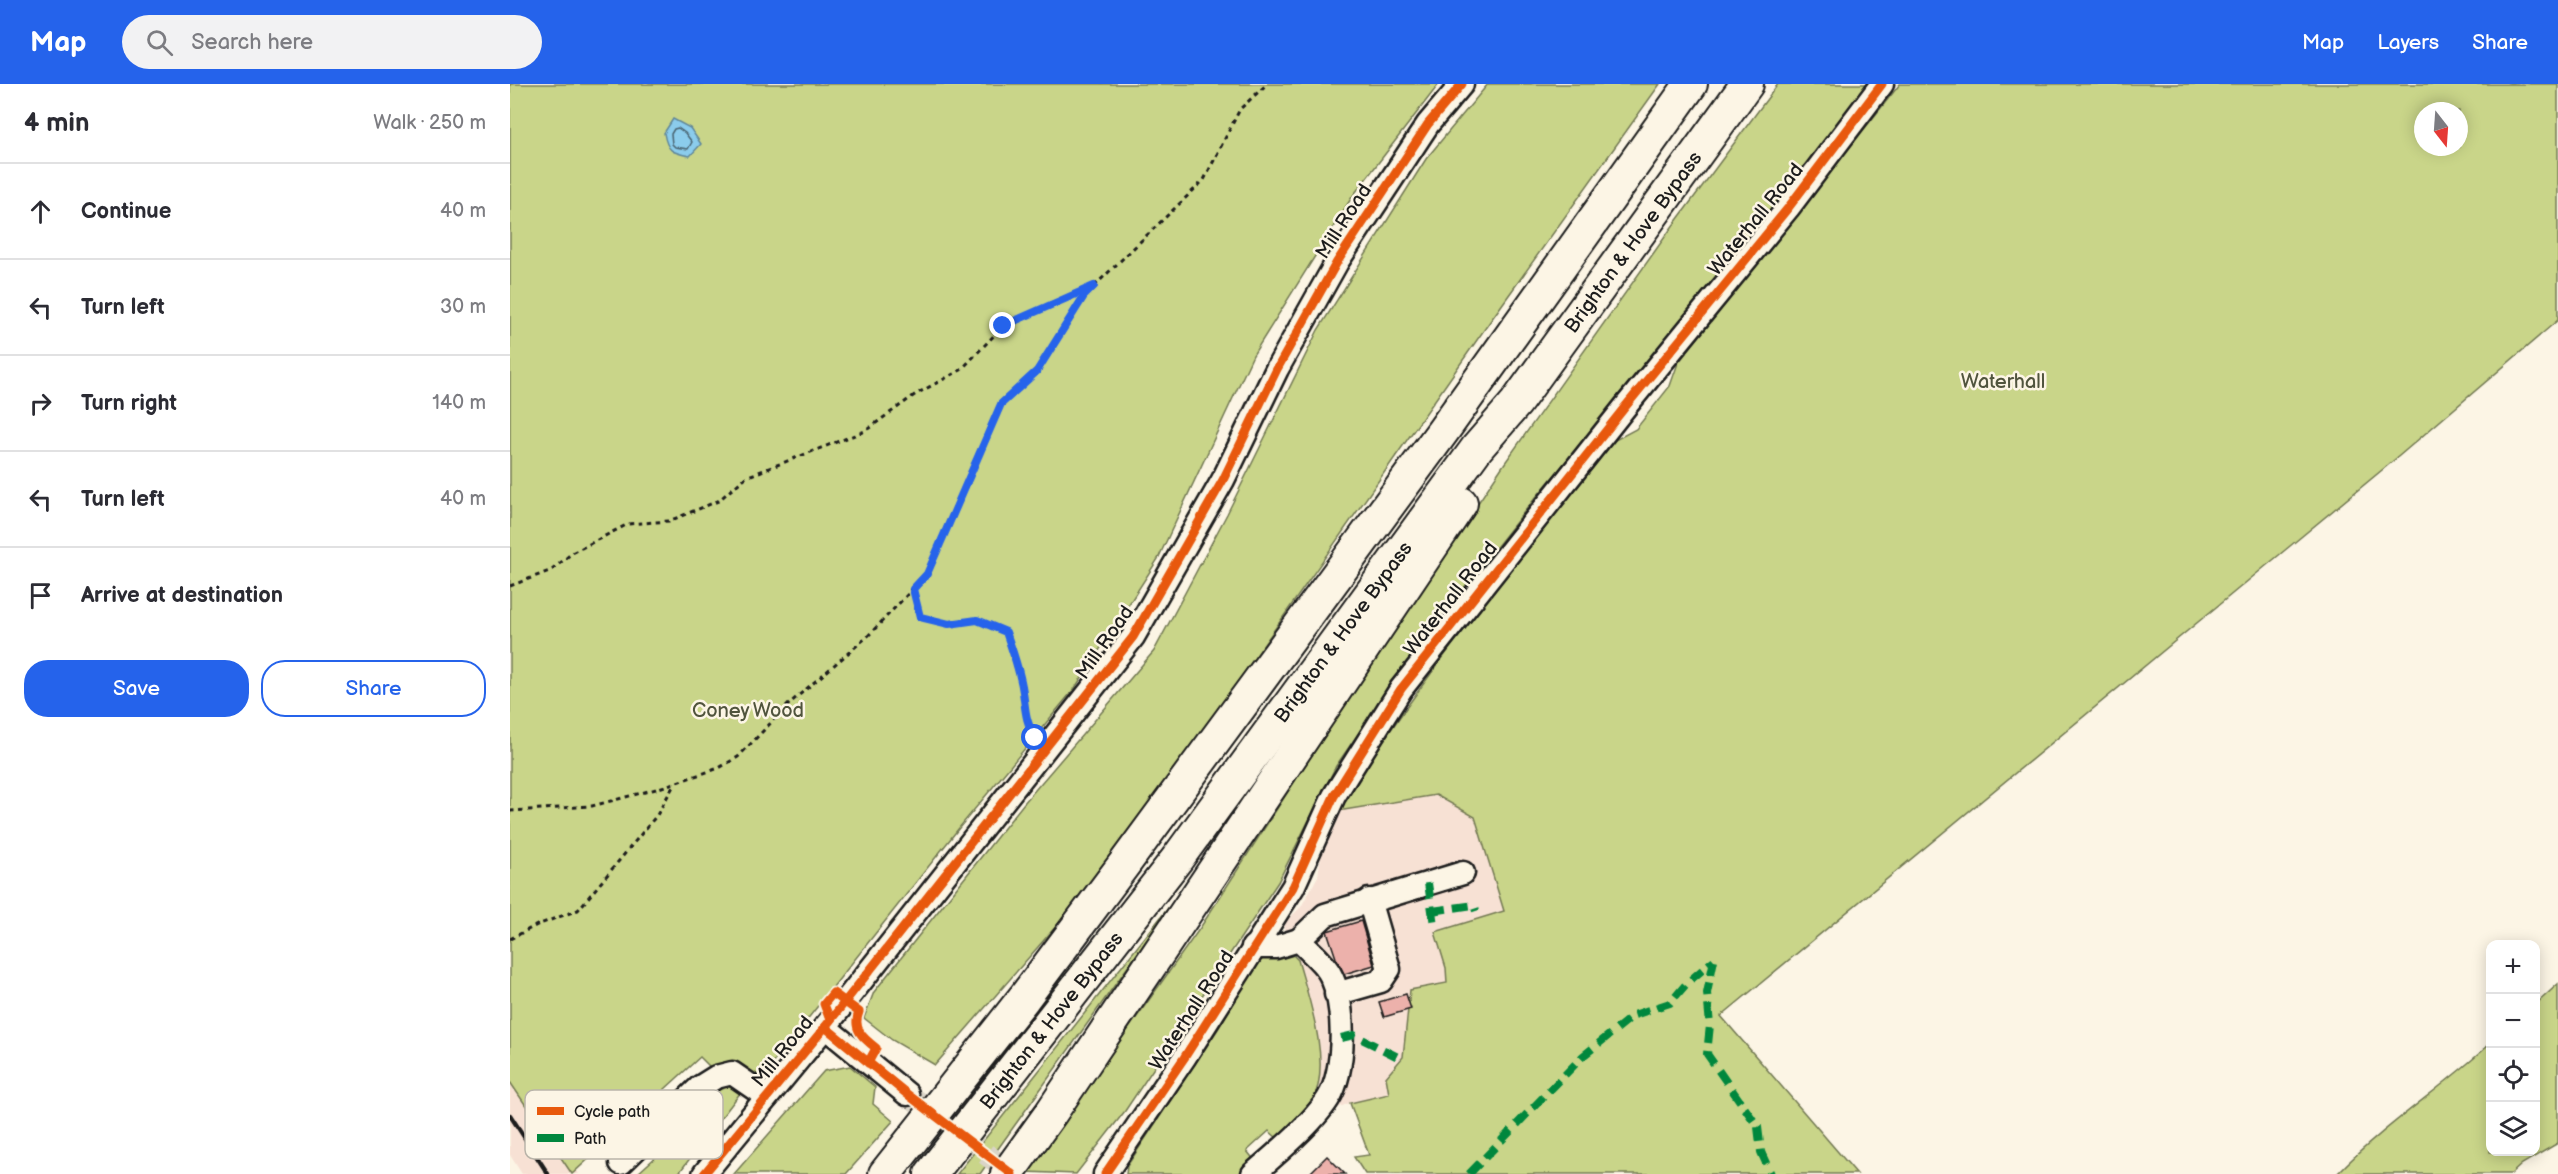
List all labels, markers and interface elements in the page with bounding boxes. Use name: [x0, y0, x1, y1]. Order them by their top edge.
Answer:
search box: [122, 15, 542, 69]
text: Map: [30, 26, 86, 59]
icon: search: [143, 26, 176, 59]
text: Search here: [191, 29, 313, 56]
text: Map: [2302, 30, 2344, 55]
text: Layers: [2377, 30, 2439, 55]
text: Share: [2472, 30, 2528, 55]
north arrow: [2414, 102, 2468, 156]
text: 4 min: [24, 108, 89, 139]
text: Walk · 250 m: [373, 111, 486, 135]
street label: Brighton & Hove Bypass: [1560, 147, 1707, 338]
street label: Waterhall Road: [1703, 158, 1809, 281]
street label: Mill Road: [1311, 180, 1377, 264]
icon: ahead: [24, 195, 57, 228]
text: Continue: [81, 198, 171, 225]
text: 40 m: [440, 199, 486, 223]
icon: left: [24, 291, 57, 324]
text: Turn left: [81, 294, 165, 321]
text: 30 m: [440, 295, 486, 319]
route end: [989, 312, 1015, 338]
park label: Waterhall: [1961, 370, 2045, 394]
icon: right: [24, 387, 57, 420]
text: Turn right: [81, 390, 177, 417]
text: 140 m: [432, 391, 486, 415]
icon: left: [24, 483, 57, 516]
text: Turn left: [81, 486, 165, 513]
text: 40 m: [440, 487, 486, 511]
street label: Brighton & Hove Bypass: [1270, 537, 1418, 728]
street label: Waterhall Road: [1399, 537, 1503, 660]
icon: arrive: [24, 579, 57, 612]
text: Arrive at destination: [81, 582, 283, 609]
street label: Mill Road: [1071, 601, 1139, 684]
button: Save: [24, 660, 249, 717]
button: Share: [261, 660, 486, 717]
park label: Coney Wood: [692, 699, 804, 723]
route start: [1021, 724, 1047, 750]
street label: Brighton & Hove Bypass: [975, 927, 1129, 1114]
map controls: [2486, 940, 2540, 1156]
button: +: [2486, 940, 2540, 994]
street label: Waterhall Road: [1144, 946, 1240, 1075]
button: −: [2486, 994, 2540, 1048]
street label: Mill Road: [747, 1011, 819, 1092]
button: locate: [2486, 1048, 2540, 1102]
legend: [525, 1090, 723, 1159]
button: layers: [2486, 1102, 2540, 1156]
text: Cycle path: [574, 1103, 650, 1122]
text: Path: [574, 1130, 606, 1149]

